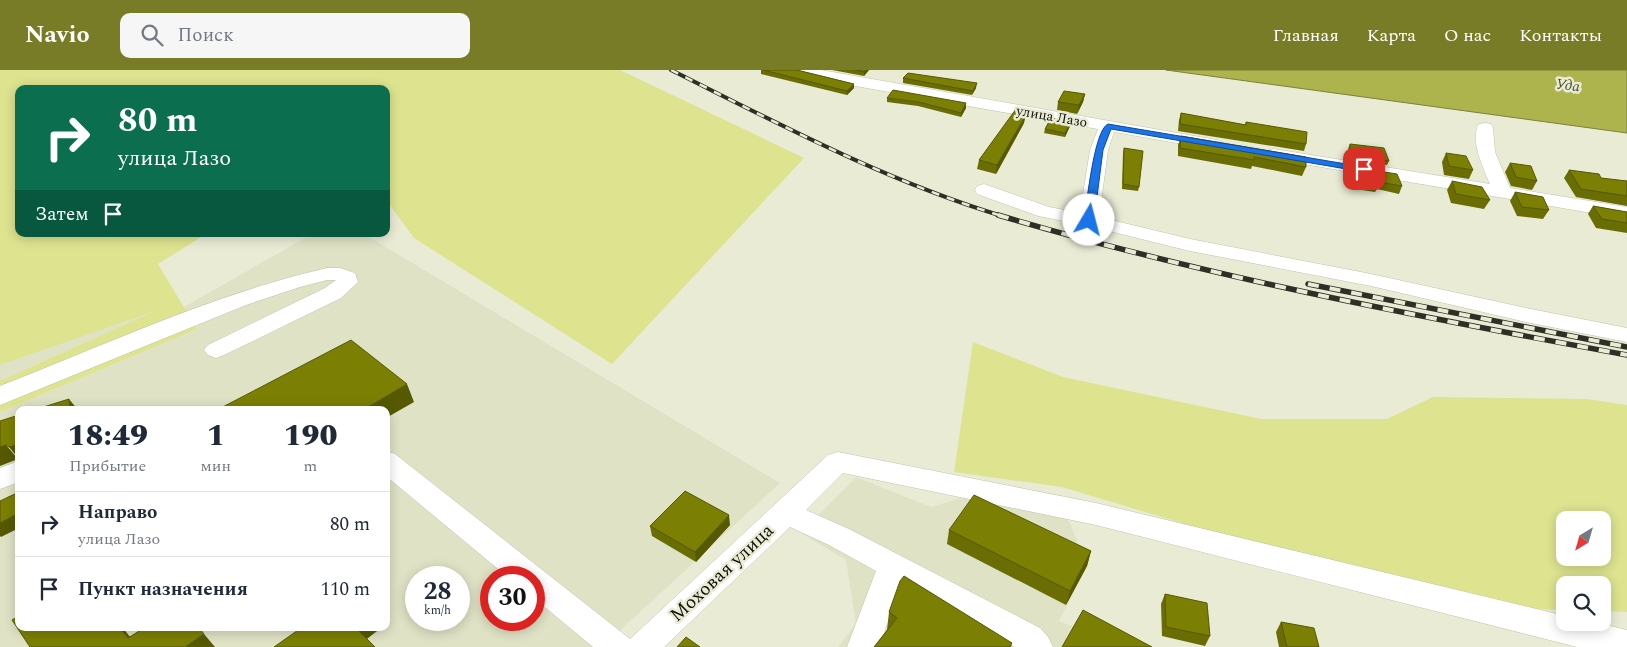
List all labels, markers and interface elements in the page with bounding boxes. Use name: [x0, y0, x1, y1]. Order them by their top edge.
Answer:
search box: [120, 13, 470, 58]
text: Navio: [25, 17, 90, 53]
icon: search: [138, 21, 166, 49]
text: Поиск: [178, 21, 234, 50]
text: Главная: [1273, 22, 1339, 49]
text: Карта: [1367, 22, 1416, 49]
text: О нас: [1444, 22, 1491, 49]
text: Контакты: [1519, 22, 1602, 49]
water label: Уда: [1555, 73, 1582, 98]
text: 80 m: [118, 94, 198, 147]
street label: улица Лазо: [1014, 100, 1089, 133]
icon: right: [35, 105, 100, 170]
text: улица Лазо: [118, 142, 231, 175]
pin: [1343, 148, 1385, 190]
icon: arrive: [1350, 155, 1378, 183]
position arrow: [1062, 193, 1114, 245]
text: Затем: [35, 200, 89, 229]
icon: arrive: [99, 200, 127, 228]
text: 18:49: [68, 413, 148, 459]
text: 1: [207, 413, 225, 459]
text: 190: [283, 413, 337, 459]
text: Прибытие: [69, 454, 146, 478]
text: мин: [201, 454, 231, 478]
text: m: [304, 454, 317, 478]
text: Направо: [78, 498, 157, 527]
icon: right: [35, 510, 63, 538]
text: 80 m: [330, 510, 370, 539]
north arrow: [1556, 511, 1611, 566]
map controls: [1556, 511, 1611, 631]
street label: Моховая улица: [663, 517, 781, 629]
text: улица Лазо: [78, 527, 160, 551]
speed limit sign: 30: [480, 566, 545, 631]
text: 28: [423, 573, 452, 611]
icon: arrive: [35, 575, 63, 603]
text: Пункт назначения: [78, 575, 248, 604]
text: 110 m: [320, 575, 370, 604]
button: search: [1556, 576, 1611, 631]
text: km/h: [424, 601, 451, 620]

